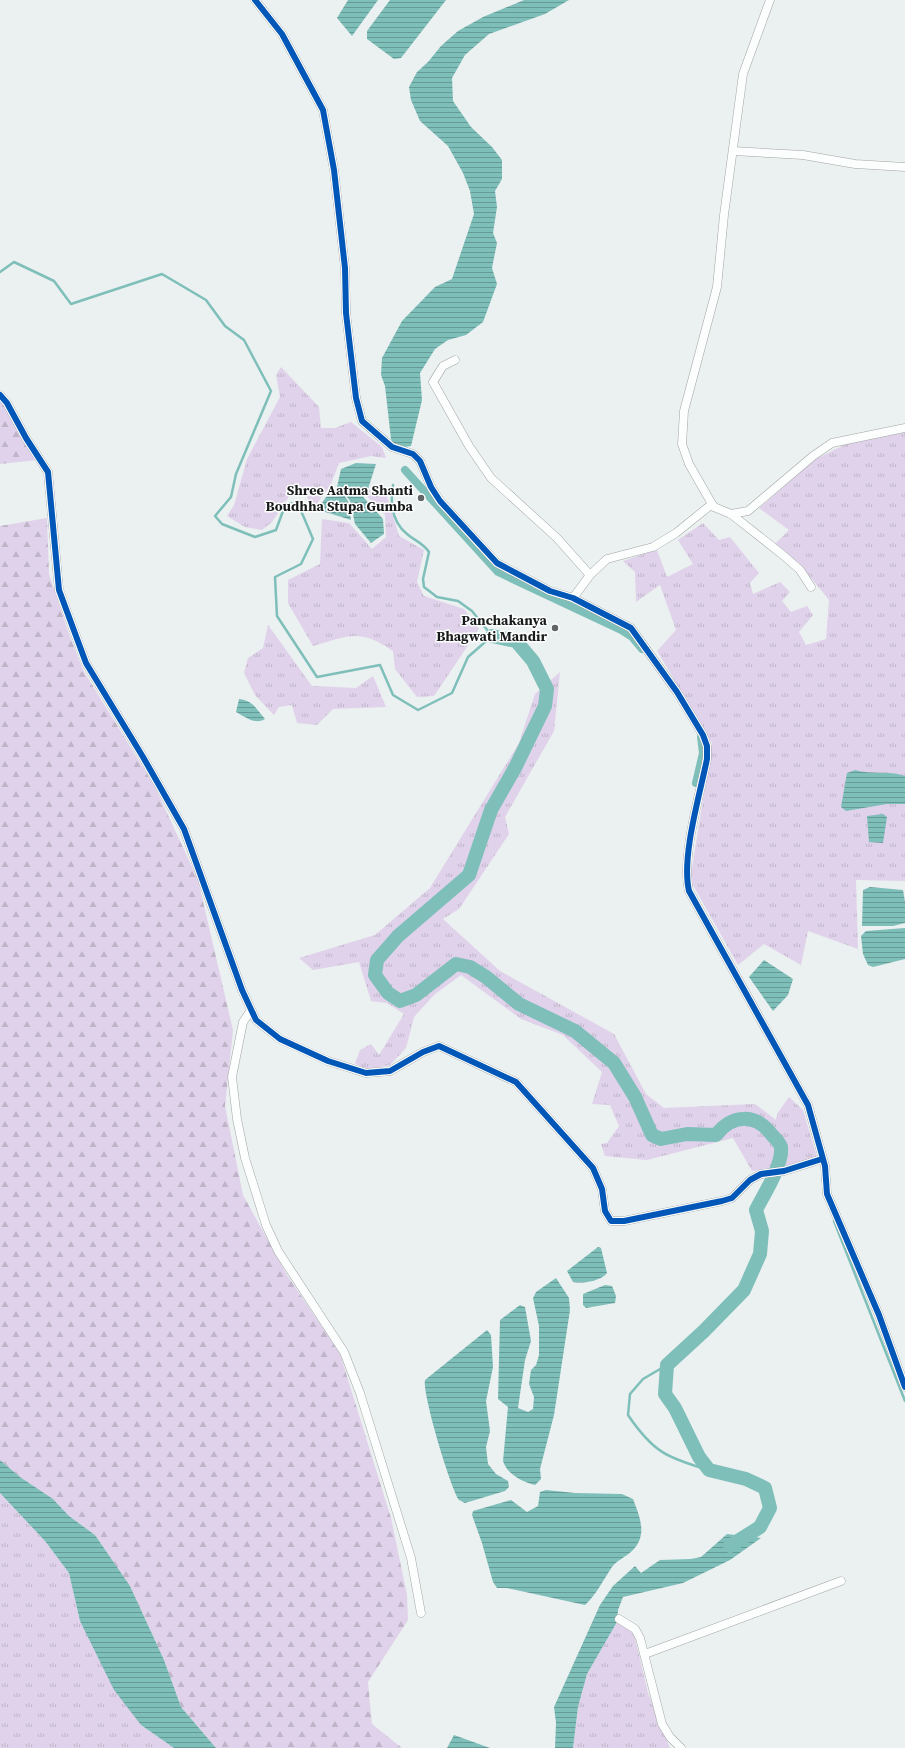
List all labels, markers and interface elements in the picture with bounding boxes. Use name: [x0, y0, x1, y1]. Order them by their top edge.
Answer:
place label: Shree Aatma Shanti Boudhha Stupa Gumba: [265, 480, 414, 516]
marker: Shree Aatma Shanti Boudhha Stupa Gumba: [416, 493, 426, 503]
place label: Panchakanya Bhagwati Mandir: [436, 610, 548, 646]
marker: Panchakanya Bhagwati Mandir: [550, 623, 560, 633]

